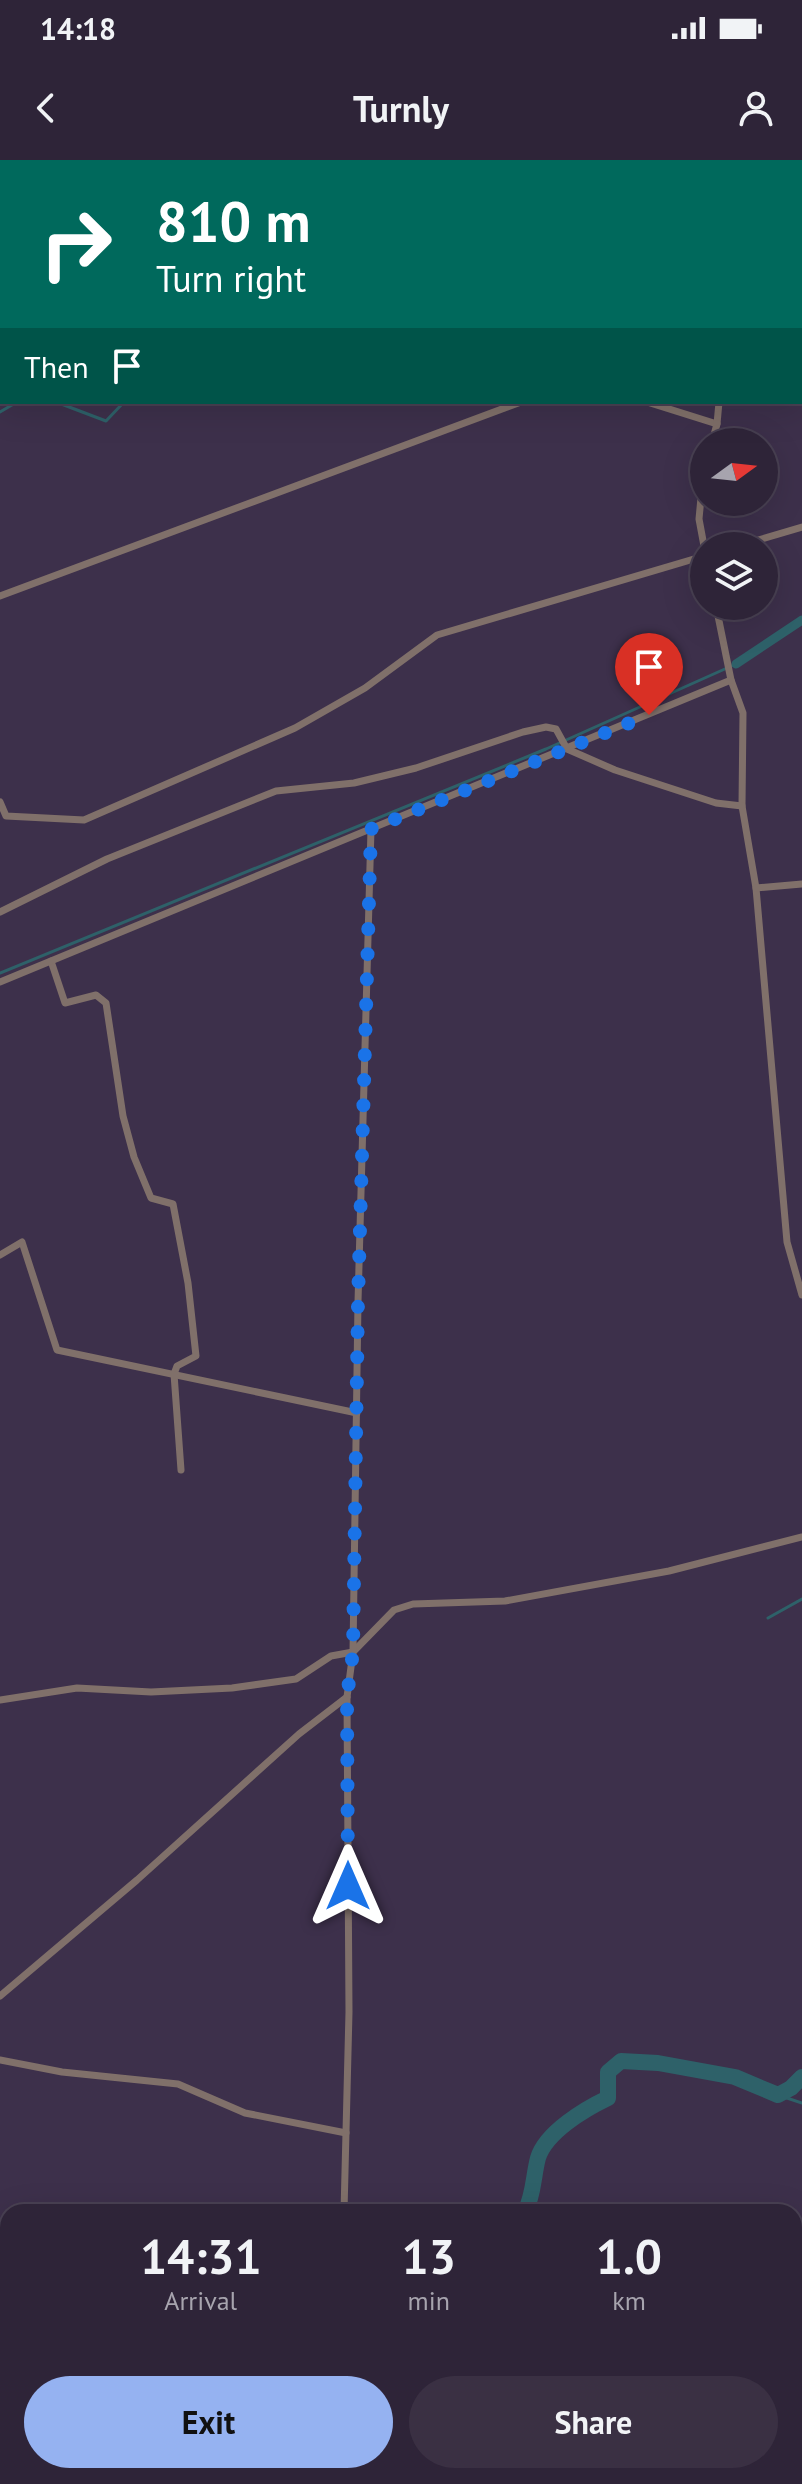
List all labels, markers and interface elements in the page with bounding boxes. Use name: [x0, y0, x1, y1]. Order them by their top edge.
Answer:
text: 14:18: [40, 9, 116, 48]
text: Turnly: [353, 85, 449, 132]
icon: back: [24, 86, 68, 130]
icon: person: [734, 86, 778, 130]
text: 810 m: [156, 185, 311, 257]
icon: right: [24, 192, 128, 296]
text: Turn right: [156, 255, 306, 302]
icon: arrive: [105, 344, 149, 388]
text: Then: [24, 347, 89, 386]
north arrow: [690, 428, 778, 516]
map controls: [690, 428, 778, 620]
button: layers: [690, 532, 778, 620]
pin: [615, 633, 683, 715]
icon: arrive: [627, 645, 671, 689]
position arrow: [306, 1844, 390, 1928]
text: 14:31: [140, 2225, 262, 2287]
text: 13: [402, 2225, 456, 2287]
text: 1.0: [596, 2225, 662, 2287]
text: Arrival: [164, 2284, 237, 2317]
text: min: [408, 2284, 450, 2317]
text: km: [612, 2284, 646, 2317]
button: Exit: [24, 2376, 393, 2468]
button: Share: [409, 2376, 778, 2468]

